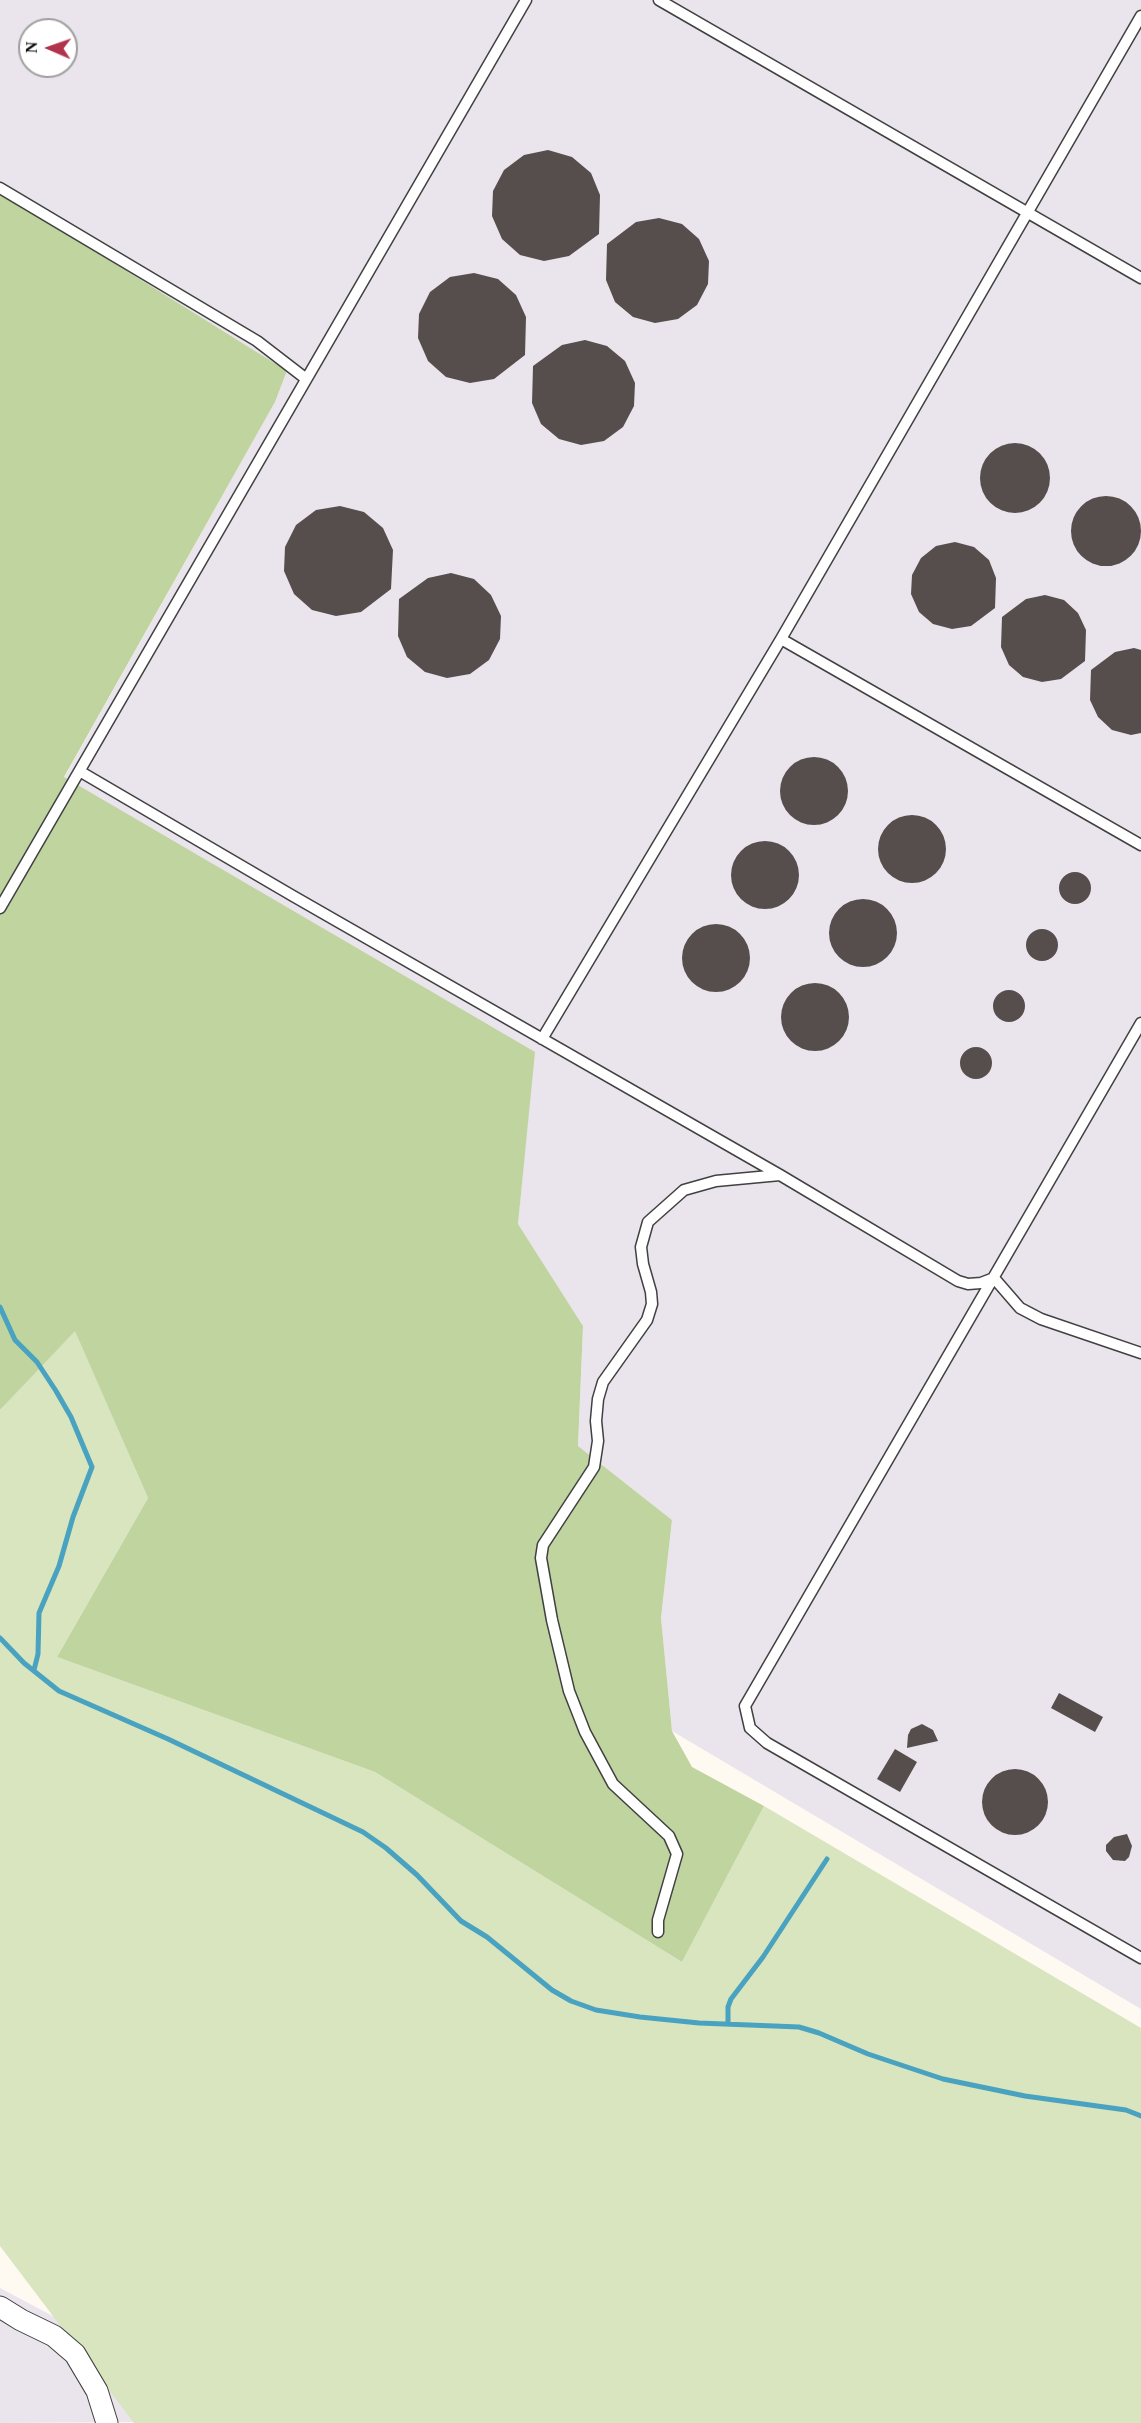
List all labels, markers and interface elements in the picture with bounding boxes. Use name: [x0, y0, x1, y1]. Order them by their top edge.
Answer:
north arrow: [18, 18, 78, 78]
text: N: [23, 41, 40, 53]

